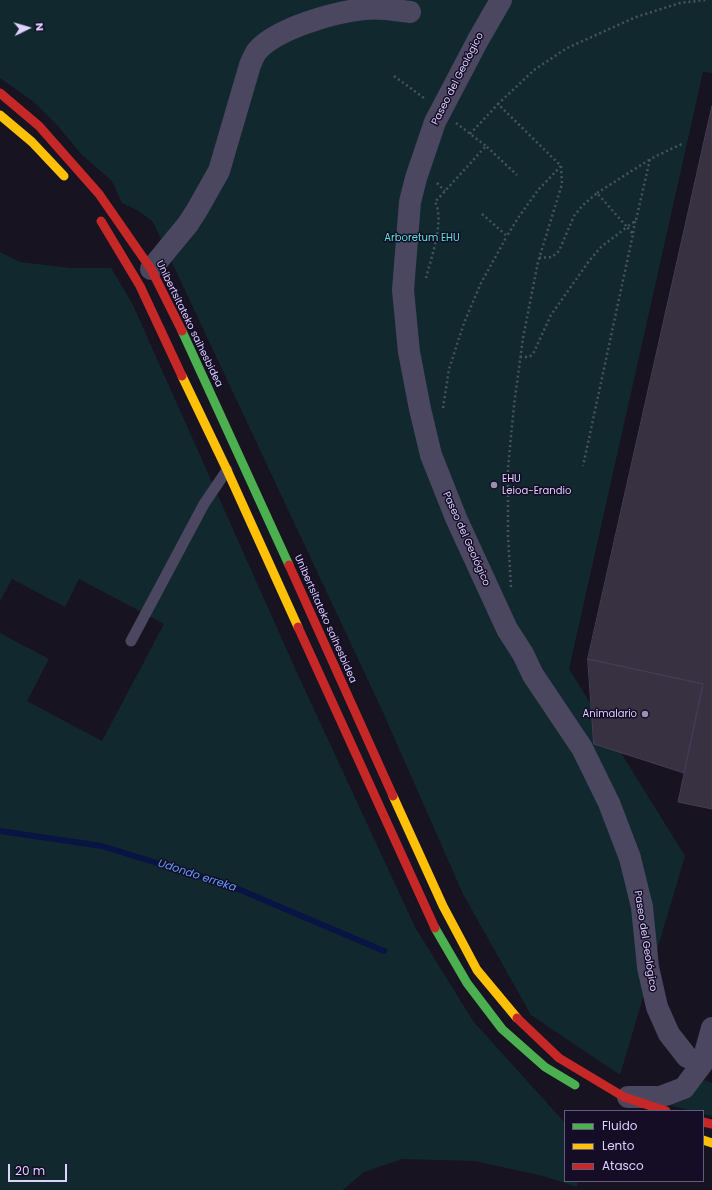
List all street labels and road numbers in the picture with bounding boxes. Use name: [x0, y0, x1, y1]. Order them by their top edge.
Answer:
street label: Paseo del Geológico: [429, 31, 487, 127]
street label: Unibertsitateko saihesbidea: [153, 259, 225, 389]
street label: Paseo del Geológico: [440, 490, 492, 588]
street label: Unibertsitateko saihesbidea: [291, 553, 359, 685]
street label: Paseo del Geológico: [631, 890, 659, 992]

